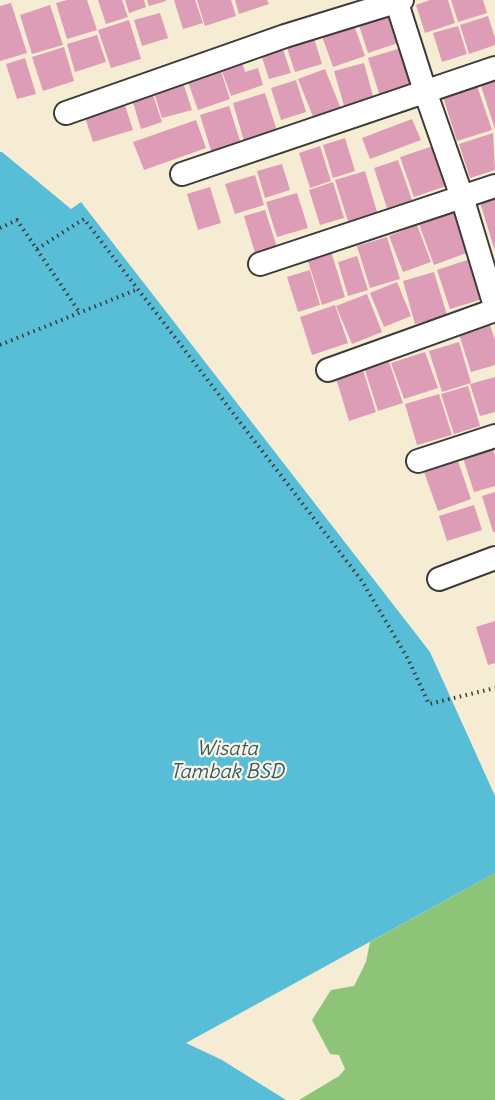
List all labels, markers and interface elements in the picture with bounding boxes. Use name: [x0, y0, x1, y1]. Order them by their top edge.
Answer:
water label: Wisata Tambak BSD: [170, 737, 284, 784]

